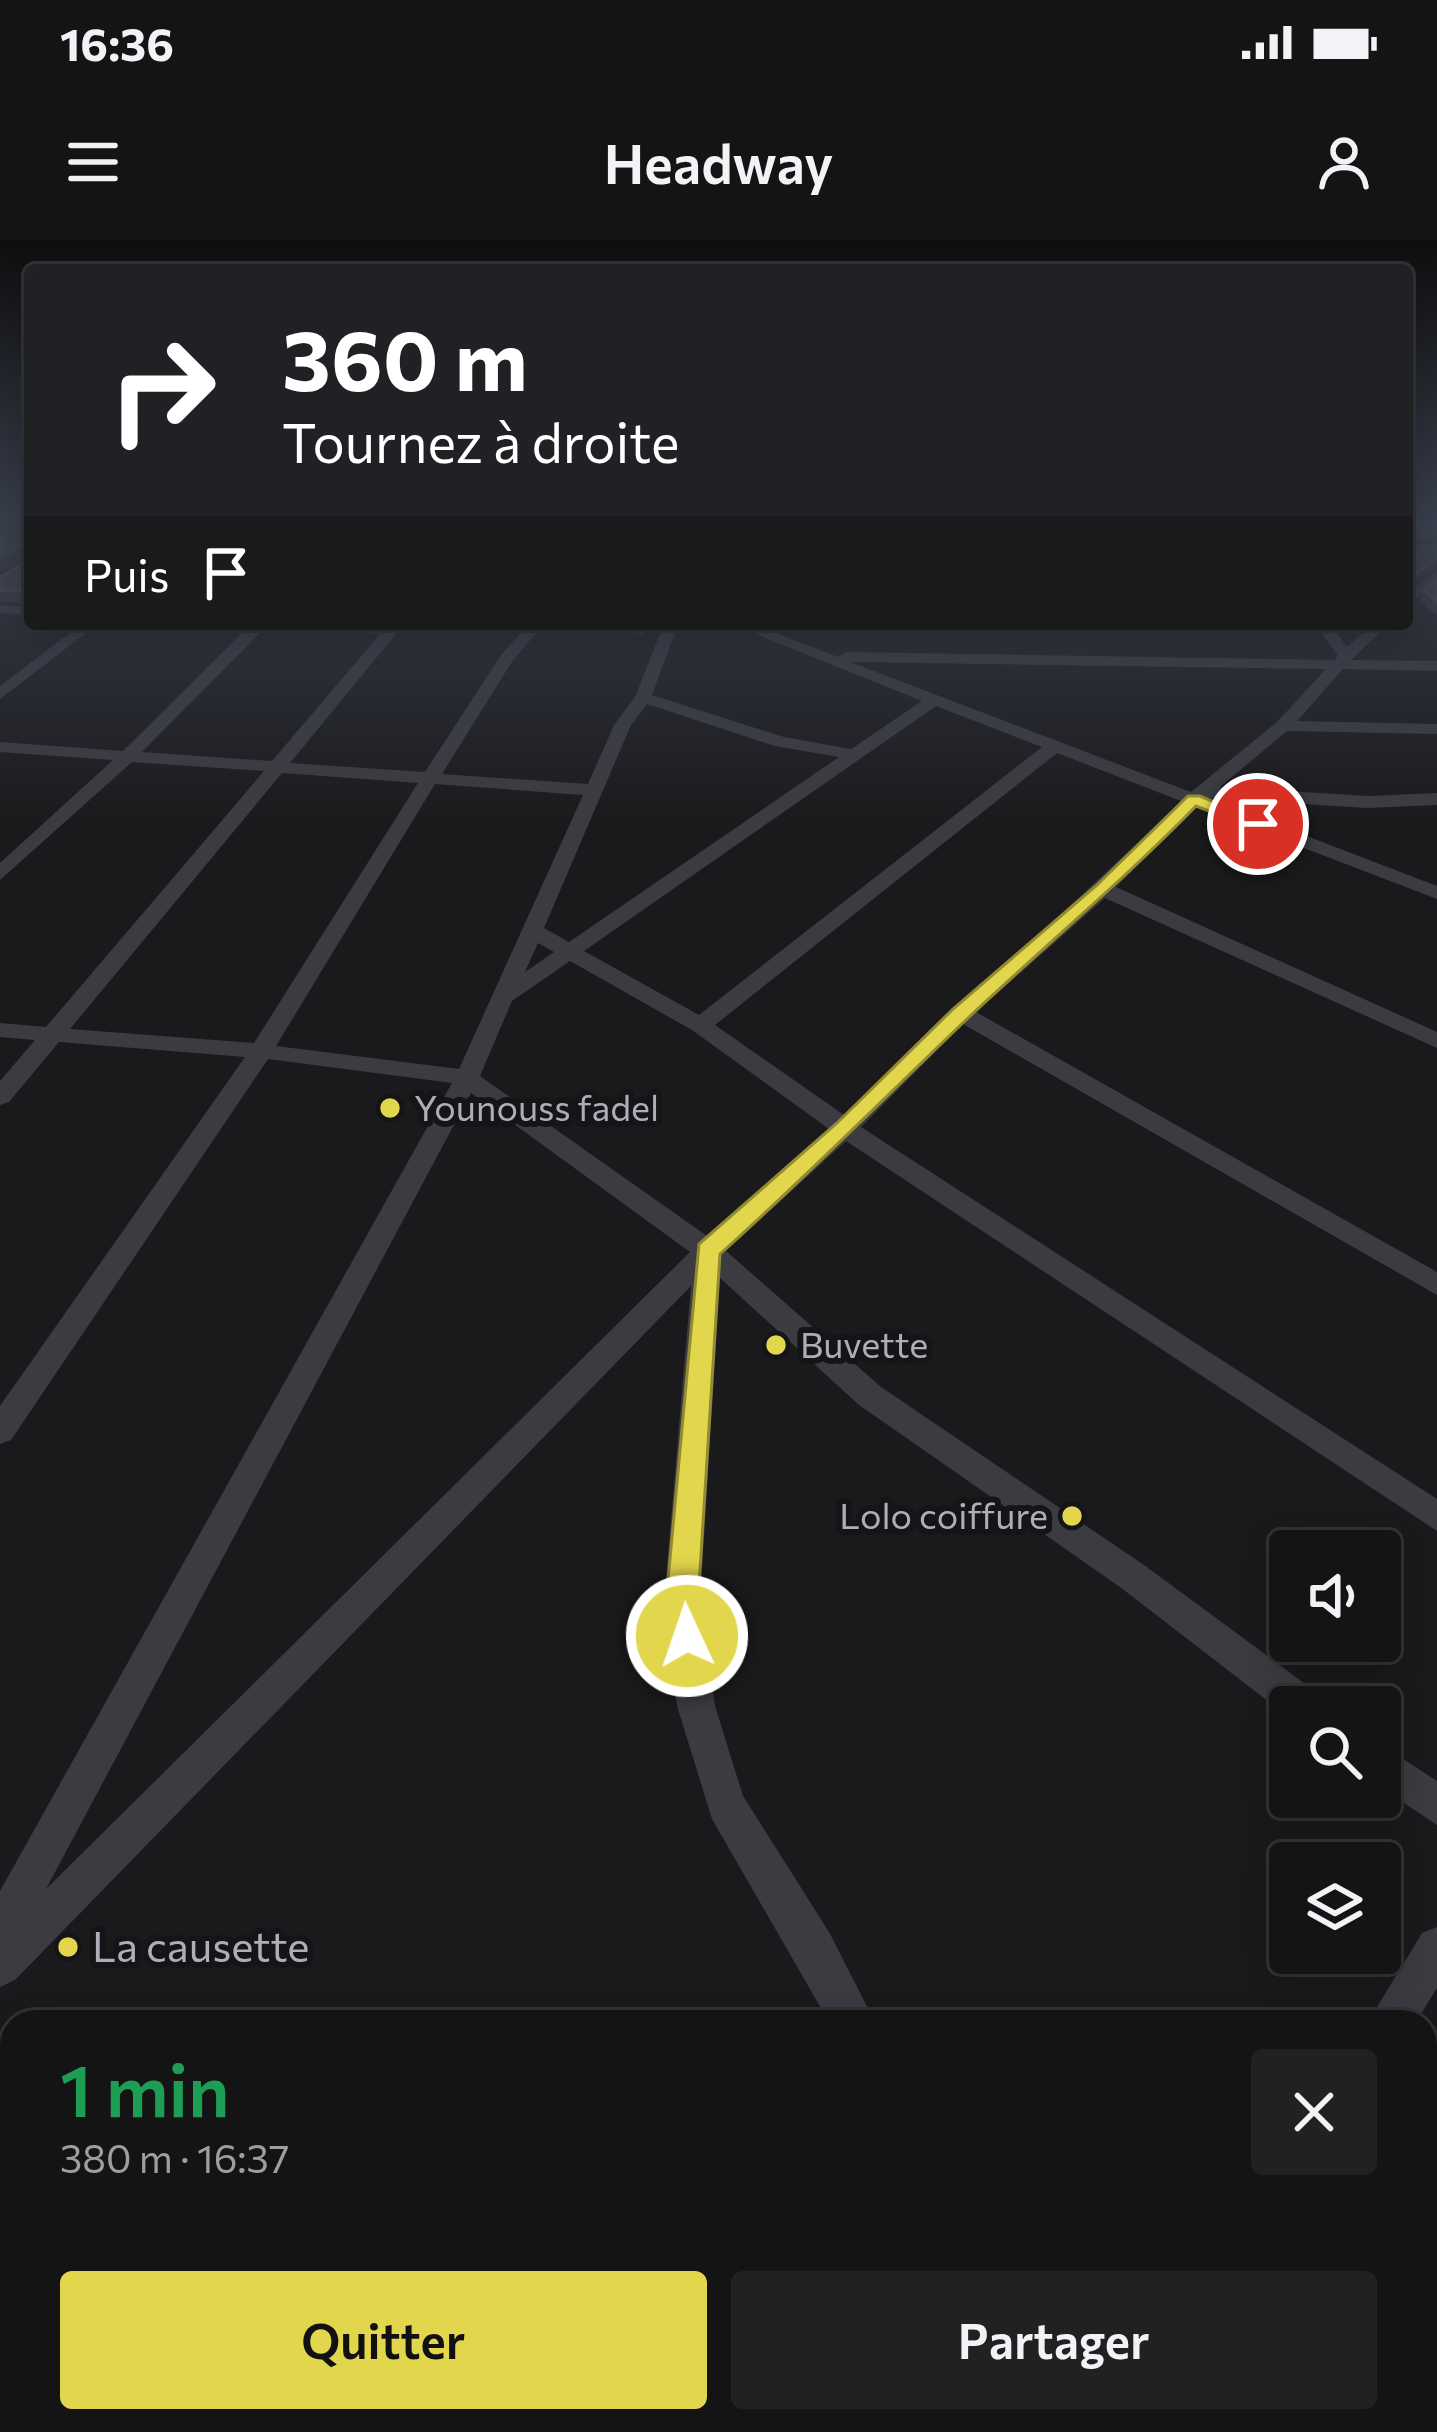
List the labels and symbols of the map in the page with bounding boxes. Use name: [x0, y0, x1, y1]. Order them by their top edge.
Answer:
pin: [1207, 773, 1309, 875]
place label: Younouss fadel: [414, 1084, 659, 1128]
marker: Younouss fadel: [377, 1095, 403, 1121]
place label: Buvette: [800, 1321, 928, 1365]
marker: Buvette: [763, 1332, 789, 1358]
place label: Lolo coiffure: [839, 1492, 1048, 1536]
marker: Lolo coiffure: [1059, 1503, 1085, 1529]
position arrow: [624, 1573, 750, 1699]
place label: La causette: [92, 1919, 310, 1971]
marker: La causette: [55, 1934, 81, 1960]

